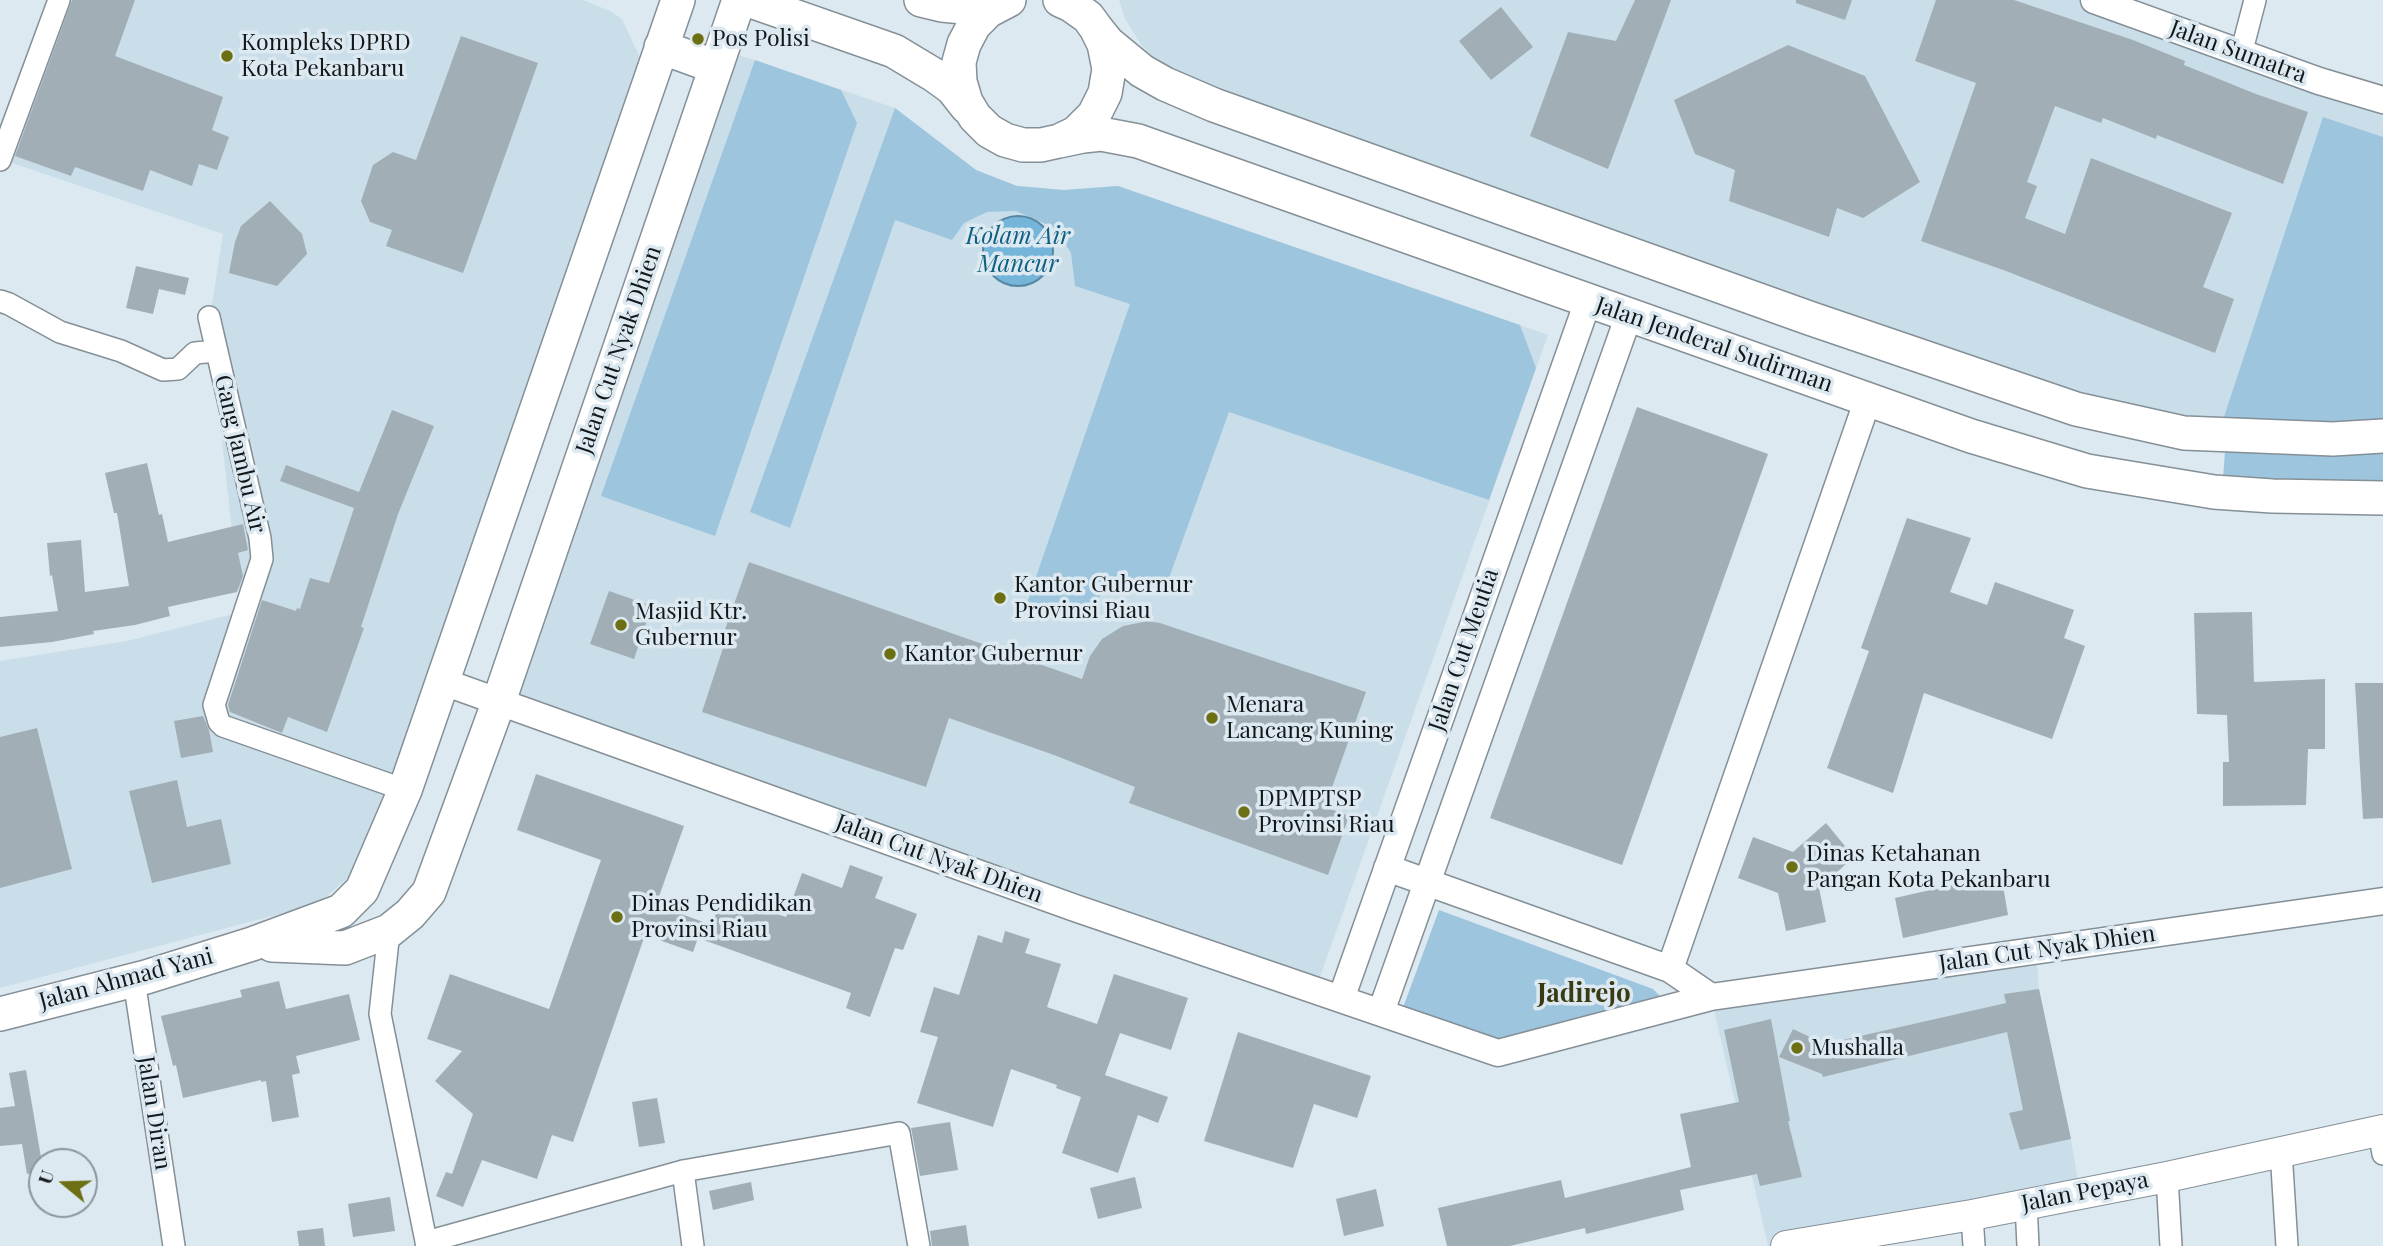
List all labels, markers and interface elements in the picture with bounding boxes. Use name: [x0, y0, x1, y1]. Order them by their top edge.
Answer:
street label: Jalan Sumatra: [2166, 15, 2310, 89]
place label: Pos Polisi: [712, 25, 810, 53]
place label: Kompleks DPRD Kota Pekanbaru: [241, 29, 411, 83]
marker: Pos Polisi: [690, 31, 706, 47]
marker: Kompleks DPRD Kota Pekanbaru: [219, 48, 235, 64]
water label: Kolam Air Mancur: [966, 223, 1070, 279]
street label: Jalan Cut Nyak Dhien: [570, 242, 668, 458]
street label: Jalan Jenderal Sudirman: [1592, 291, 1836, 399]
street label: Gang Jambu Air: [208, 372, 272, 536]
street label: Jalan Cut Meutia: [1423, 565, 1505, 735]
place label: Kantor Gubernur Provinsi Riau: [1014, 571, 1193, 625]
marker: Kantor Gubernur Provinsi Riau: [992, 590, 1008, 606]
place label: Masjid Ktr. Gubernur: [635, 598, 747, 652]
marker: Masjid Ktr. Gubernur: [613, 617, 629, 633]
place label: Kantor Gubernur: [904, 640, 1083, 668]
marker: Kantor Gubernur: [882, 646, 898, 662]
place label: Menara Lancang Kuning: [1226, 691, 1393, 745]
marker: Menara Lancang Kuning: [1204, 710, 1220, 726]
place label: DPMPTSP Provinsi Riau: [1258, 785, 1395, 839]
marker: DPMPTSP Provinsi Riau: [1236, 804, 1252, 820]
street label: Jalan Cut Nyak Dhien: [832, 809, 1046, 909]
place label: Dinas Ketahanan Pangan Kota Pekanbaru: [1806, 840, 2051, 894]
marker: Dinas Ketahanan Pangan Kota Pekanbaru: [1784, 859, 1800, 875]
place label: Dinas Pendidikan Provinsi Riau: [631, 890, 812, 944]
marker: Dinas Pendidikan Provinsi Riau: [609, 909, 625, 925]
street label: Jalan Cut Nyak Dhien: [1937, 920, 2157, 978]
street label: Jalan Ahmad Yani: [36, 943, 216, 1015]
district label: Jadirejo: [1537, 978, 1631, 1010]
place label: Mushalla: [1811, 1034, 1904, 1062]
marker: Mushalla: [1789, 1040, 1805, 1056]
street label: Jalan Diran: [131, 1054, 177, 1172]
north arrow: [28, 1148, 98, 1218]
text: U: [31, 1166, 59, 1187]
street label: Jalan Pepaya: [2019, 1166, 2151, 1218]

